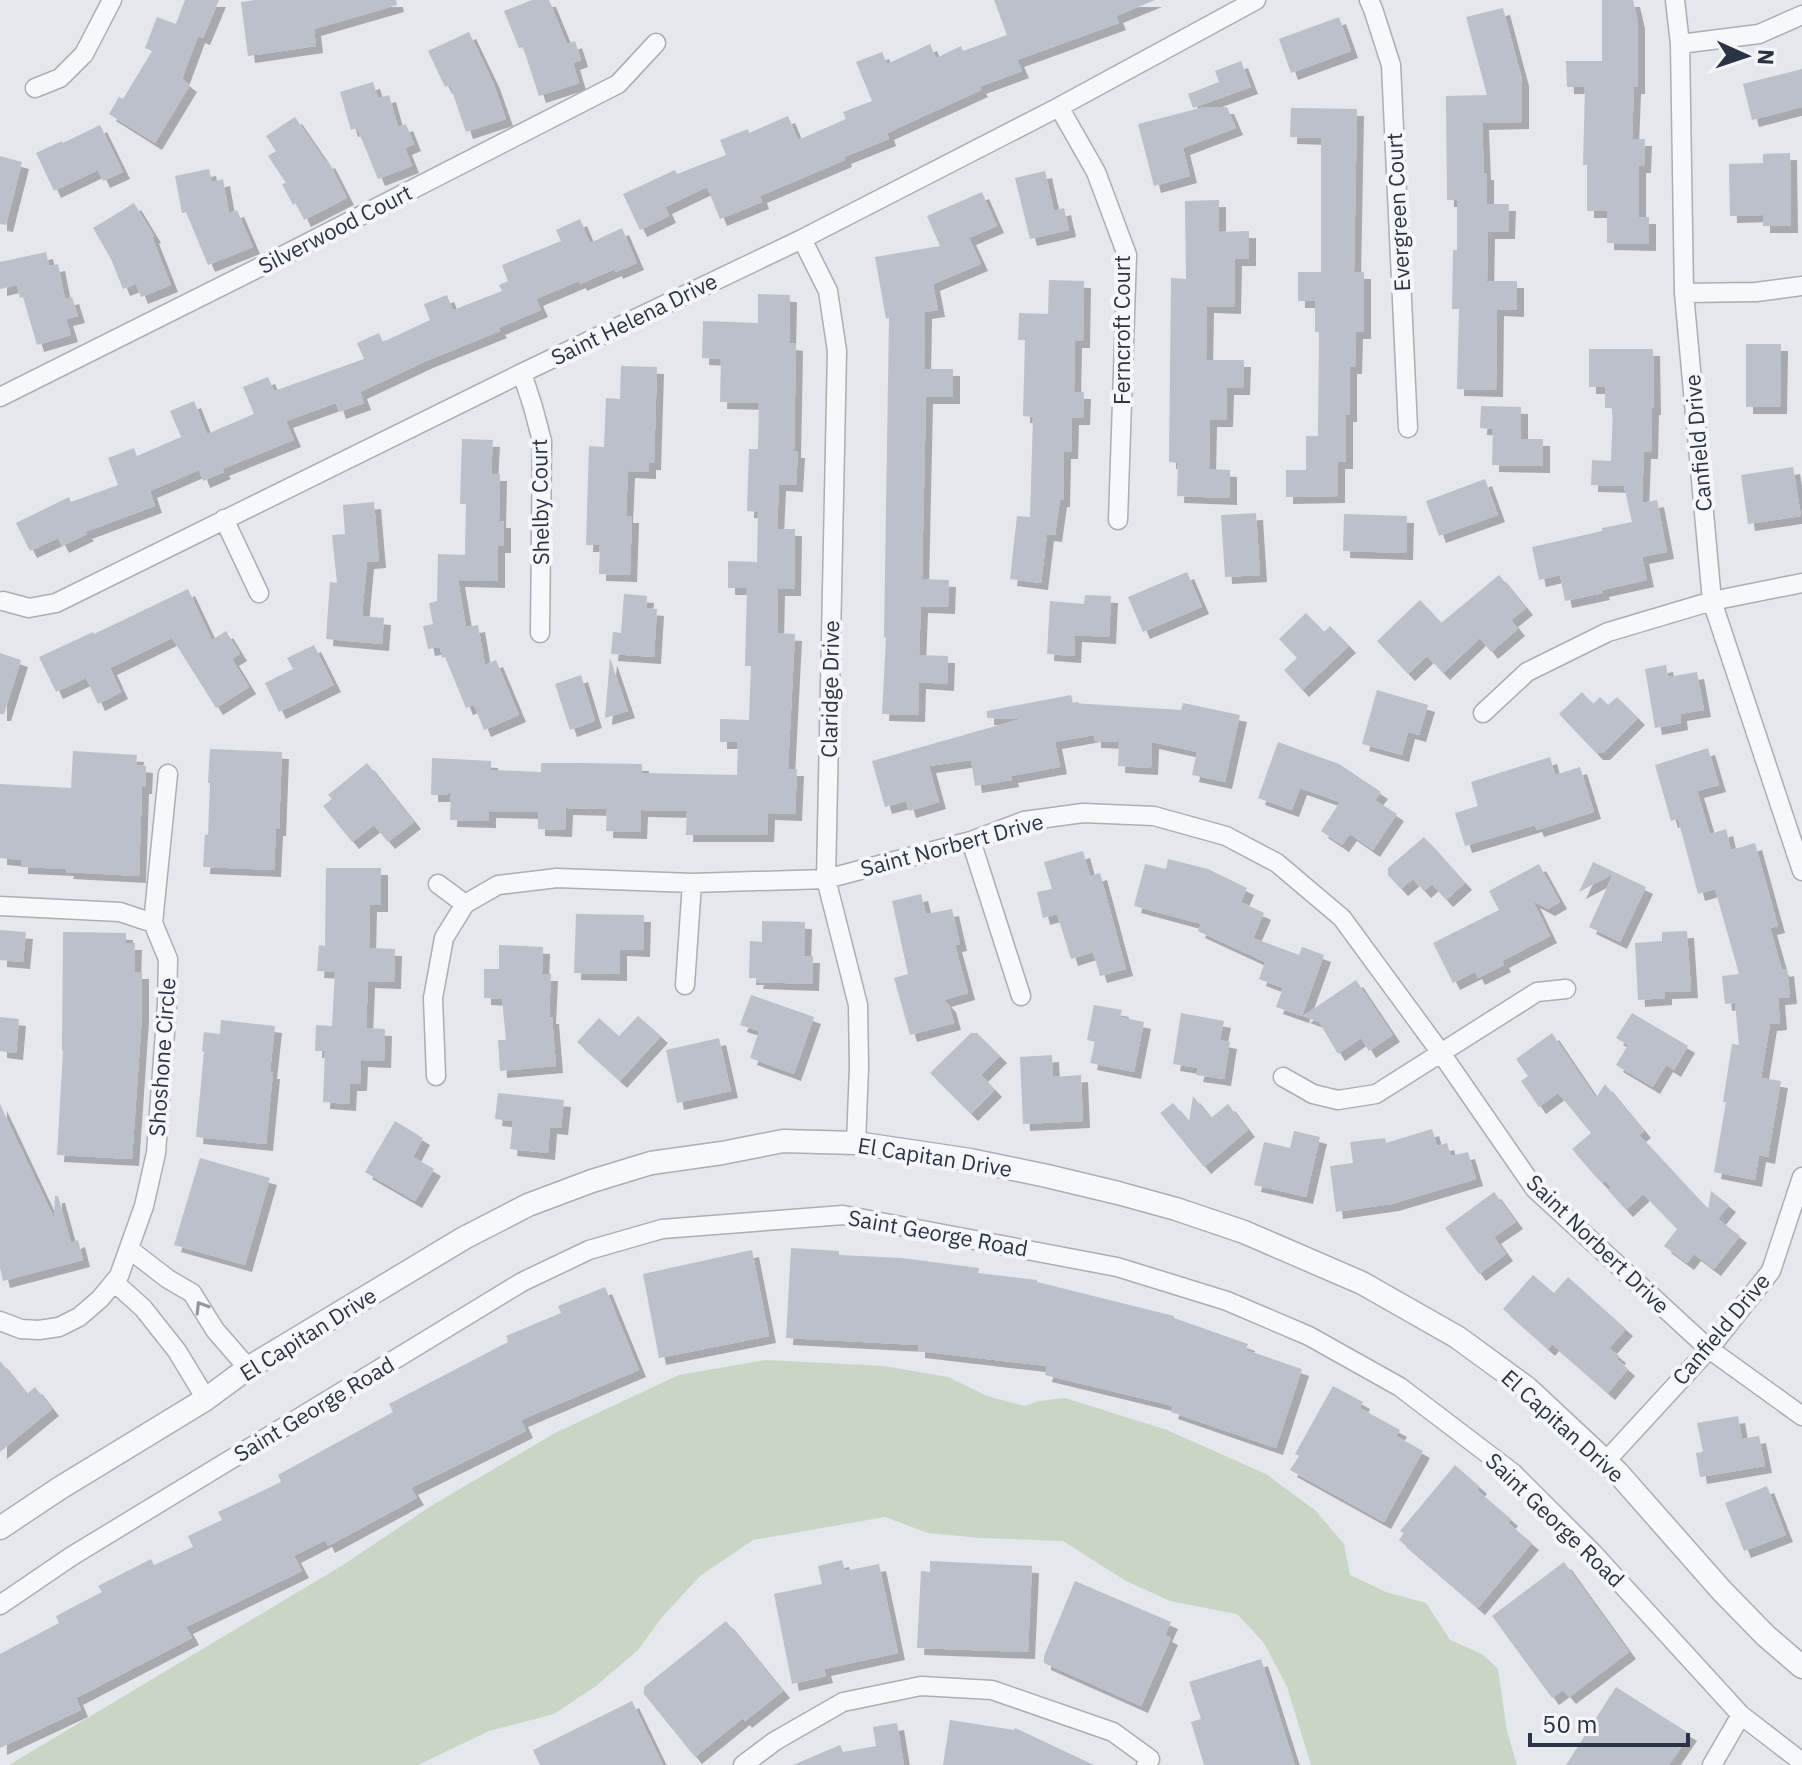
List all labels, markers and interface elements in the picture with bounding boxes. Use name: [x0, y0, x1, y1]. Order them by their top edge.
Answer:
north arrow: [1706, 16, 1786, 96]
text: N: [1752, 48, 1781, 66]
street label: Evergreen Court: [1379, 132, 1416, 292]
street label: Silverwood Court: [253, 177, 417, 280]
street label: Ferncroft Court: [1107, 255, 1136, 405]
street label: Saint Helena Drive: [546, 266, 722, 371]
street label: Canfield Drive: [1677, 373, 1718, 513]
street label: Shelby Court: [524, 438, 555, 566]
street label: Claridge Drive: [814, 620, 845, 758]
street label: Saint Norbert Drive: [857, 806, 1047, 883]
street label: Shoshone Circle: [141, 977, 182, 1137]
street label: El Capitan Drive: [856, 1130, 1014, 1183]
street label: Saint Norbert Drive: [1521, 1168, 1676, 1319]
street label: Saint George Road: [846, 1202, 1030, 1263]
street label: Canfield Drive: [1665, 1267, 1776, 1391]
street label: El Capitan Drive: [234, 1280, 382, 1387]
one-way arrow: [195, 1301, 210, 1316]
street label: Saint George Road: [228, 1349, 399, 1468]
street label: El Capitan Drive: [1496, 1363, 1631, 1489]
street label: Saint George Road: [1480, 1446, 1631, 1593]
scale bar: [1530, 1697, 1688, 1747]
text: 50 m: [1542, 1708, 1597, 1740]

